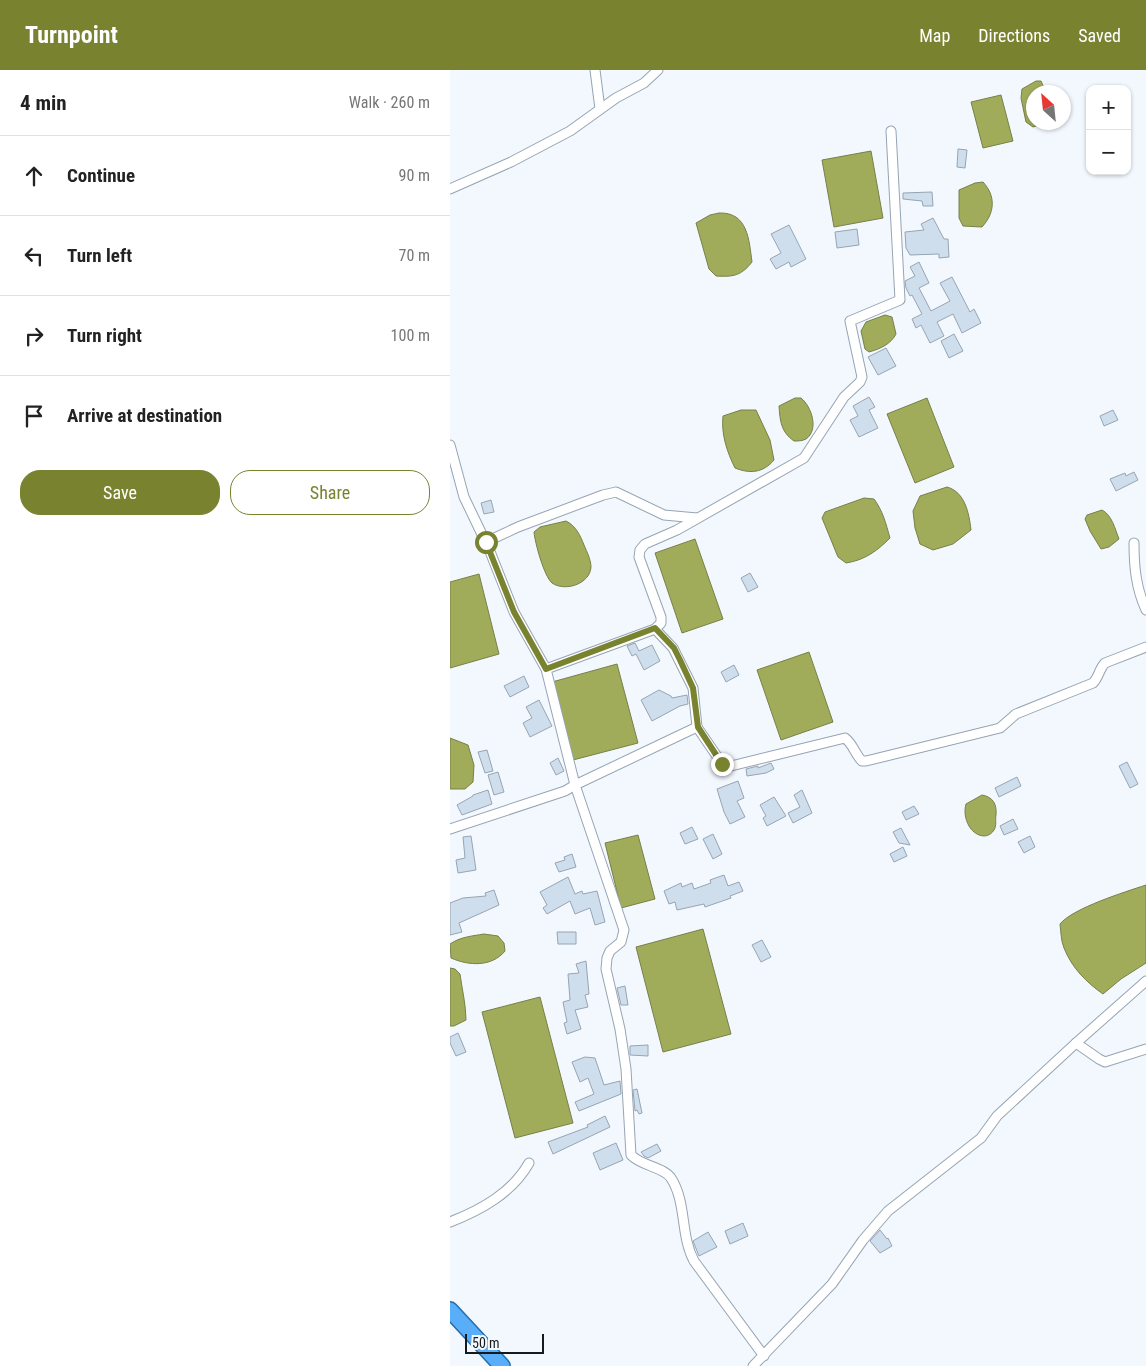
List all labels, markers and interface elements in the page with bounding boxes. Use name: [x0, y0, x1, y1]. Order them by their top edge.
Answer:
text: Turnpoint: [25, 21, 118, 49]
text: Map: [919, 25, 950, 46]
text: Directions: [978, 25, 1050, 46]
text: Saved: [1078, 25, 1121, 46]
north arrow: [1026, 85, 1071, 130]
map controls: [1086, 85, 1131, 175]
button: +: [1086, 85, 1131, 130]
text: 4 min: [20, 91, 67, 115]
text: Walk · 260 m: [349, 93, 430, 112]
button: −: [1086, 130, 1131, 175]
icon: ahead: [20, 162, 48, 190]
text: Continue: [67, 164, 135, 187]
text: 90 m: [398, 166, 430, 185]
icon: left: [20, 242, 48, 270]
text: Turn left: [67, 244, 132, 267]
text: 70 m: [398, 246, 430, 265]
icon: right: [20, 322, 48, 350]
text: Turn right: [67, 324, 142, 347]
text: 100 m: [391, 326, 430, 345]
icon: arrive: [20, 402, 48, 430]
text: Arrive at destination: [67, 404, 222, 427]
button: Save: [20, 470, 220, 515]
button: Share: [230, 470, 430, 515]
route start: [475, 531, 498, 554]
route end: [711, 753, 734, 776]
scale bar: [465, 1331, 544, 1354]
text: 50 m: [472, 1335, 500, 1351]

